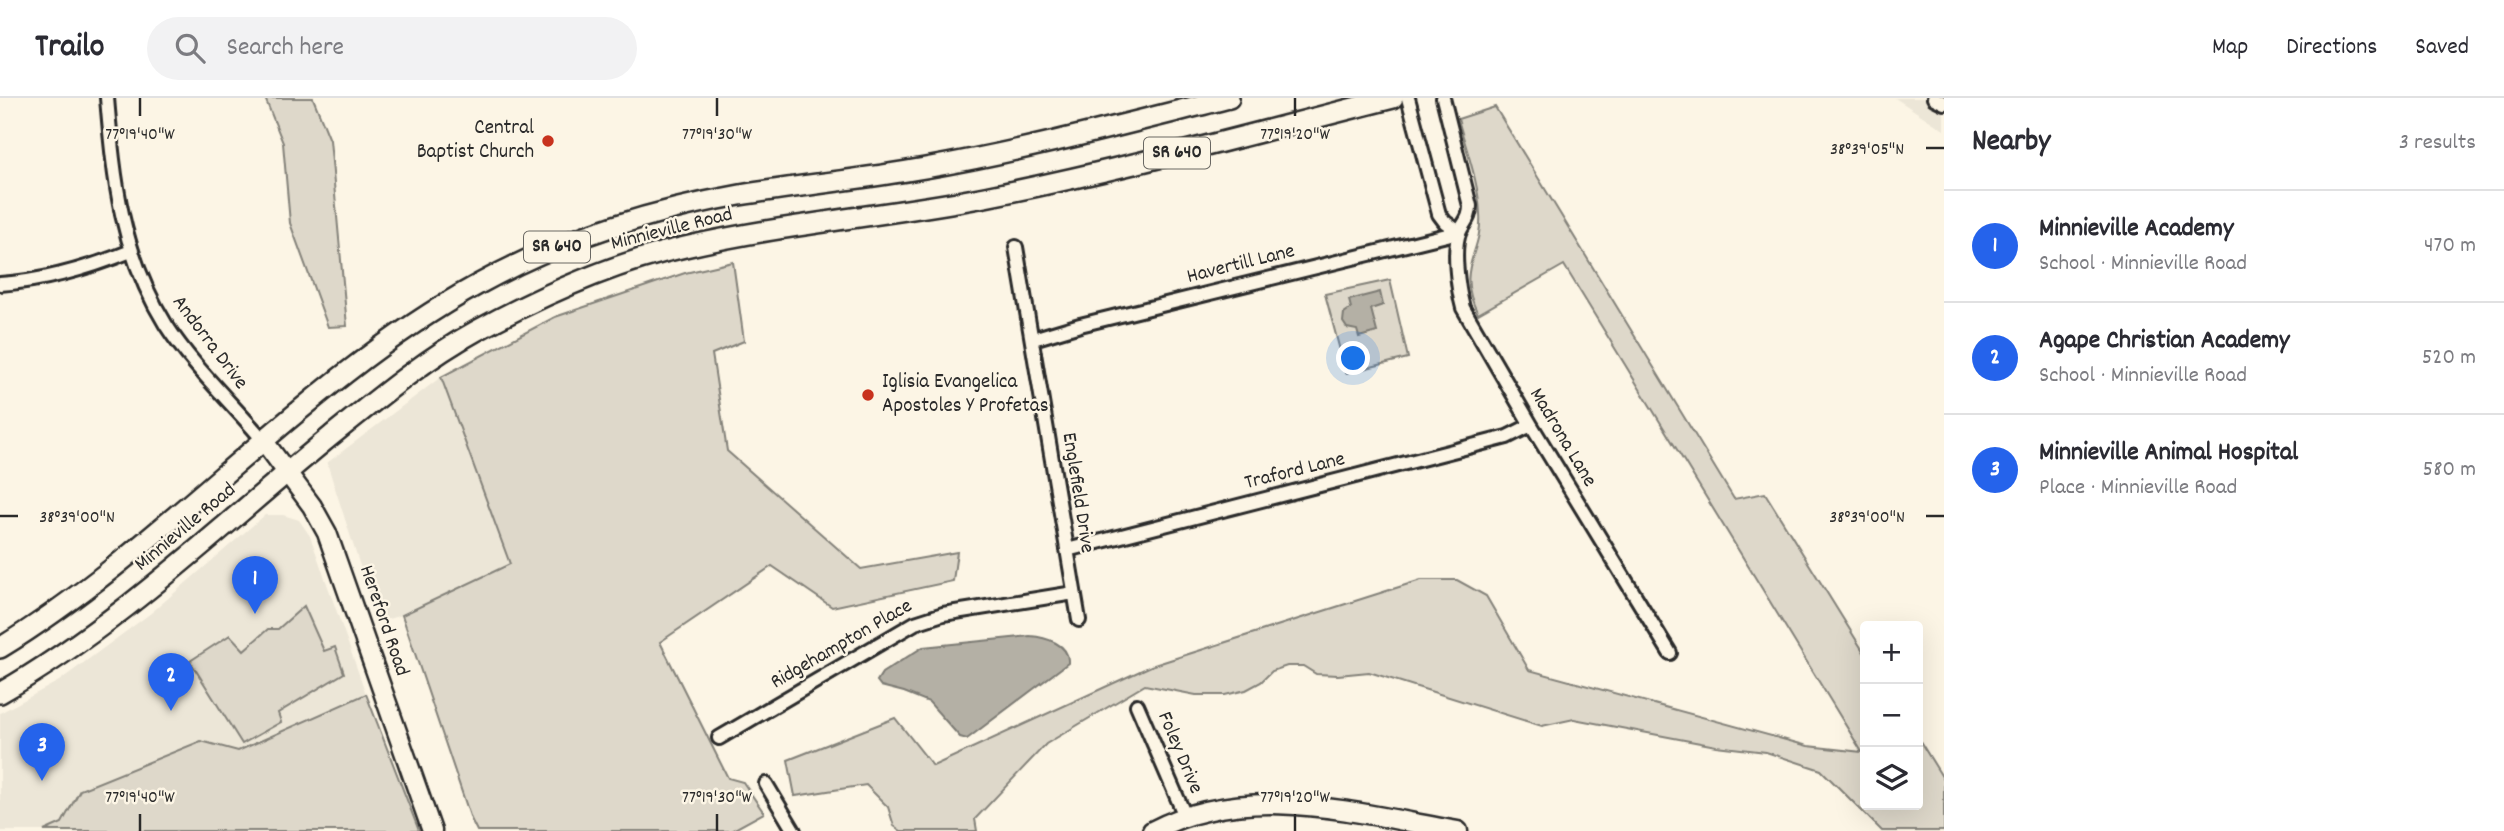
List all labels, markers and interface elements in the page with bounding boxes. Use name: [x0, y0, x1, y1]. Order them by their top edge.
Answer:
search box: [147, 17, 637, 80]
text: Trailo: [35, 25, 105, 72]
icon: search: [171, 29, 209, 67]
text: Search here: [227, 30, 344, 67]
text: Map: [2212, 31, 2248, 65]
text: Directions: [2286, 31, 2377, 65]
text: Saved: [2415, 31, 2469, 65]
place label: Central Baptist Church: [417, 114, 534, 168]
text: Nearby: [1972, 122, 2050, 165]
text: 77°19'40"W: [105, 123, 175, 148]
text: 77°19'30"W: [682, 123, 753, 148]
text: 77°19'20"W: [1260, 123, 1331, 148]
text: 3 results: [2399, 127, 2476, 160]
marker: Central Baptist Church: [540, 133, 556, 149]
road number: SR 640: [1144, 138, 1210, 168]
text: 38°39'05"N: [1830, 138, 1904, 163]
street label: Minnieville Road: [608, 200, 736, 260]
text: Minnieville Academy: [2039, 211, 2233, 248]
text: 1: [1992, 230, 1998, 263]
text: 470 m: [2424, 230, 2476, 263]
road number: SR 640: [524, 232, 590, 262]
street label: Havertill Lane: [1184, 237, 1298, 293]
text: School · Minnieville Road: [2039, 248, 2247, 281]
street label: Andorra Drive: [164, 290, 254, 396]
text: Agape Christian Academy: [2039, 323, 2290, 360]
your location: [1336, 341, 1370, 375]
text: 2: [1990, 342, 2000, 375]
text: 520 m: [2422, 342, 2476, 375]
text: School · Minnieville Road: [2039, 360, 2247, 393]
place label: Iglisia Evangelica Apostoles Y Profetas: [882, 368, 1049, 422]
street label: Madrona Lane: [1521, 383, 1603, 493]
marker: Iglisia Evangelica Apostoles Y Profetas: [860, 387, 876, 403]
street label: Englefield Drive: [1053, 431, 1101, 555]
text: Minnieville Animal Hospital: [2039, 435, 2298, 472]
street label: Traford Lane: [1242, 445, 1348, 499]
text: 3: [1990, 454, 2000, 487]
text: 580 m: [2423, 454, 2476, 487]
text: Place · Minnieville Road: [2039, 472, 2237, 505]
street label: Minnieville Road: [129, 476, 243, 580]
text: 38°39'00"N: [39, 506, 115, 531]
text: 38°39'00"N: [1829, 506, 1905, 531]
pin: 1: [232, 556, 278, 614]
street label: Hereford Road: [350, 562, 416, 680]
street label: Ridgehampton Place: [765, 592, 919, 698]
map controls: [1860, 621, 1923, 810]
button: +: [1860, 621, 1923, 684]
pin: 2: [148, 653, 194, 711]
button: −: [1860, 684, 1923, 747]
street label: Foley Drive: [1148, 707, 1210, 799]
pin: 3: [19, 723, 65, 781]
button: layers: [1860, 747, 1923, 810]
text: 77°19'40"W: [105, 786, 175, 811]
text: 77°19'30"W: [682, 786, 753, 811]
text: 77°19'20"W: [1260, 786, 1331, 811]

